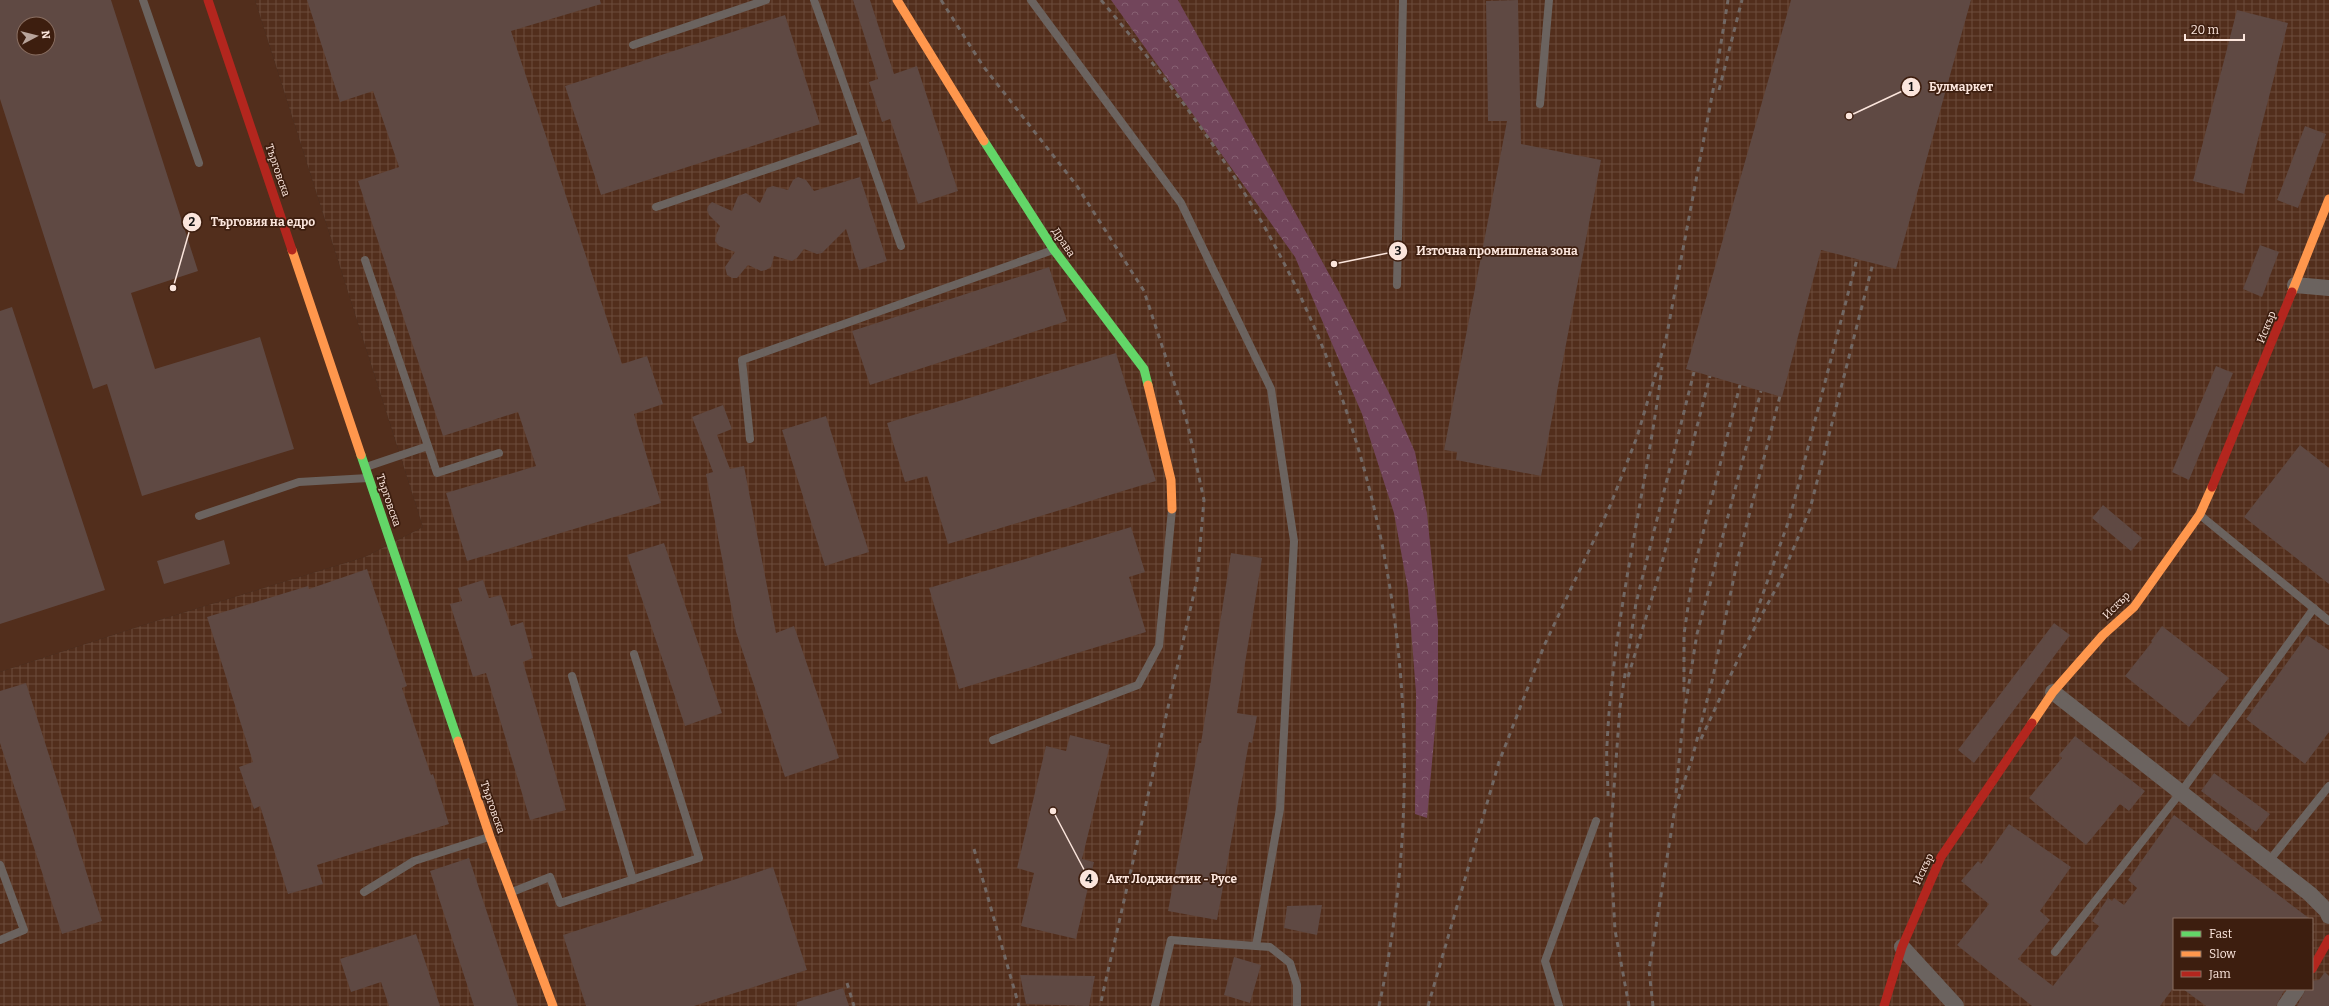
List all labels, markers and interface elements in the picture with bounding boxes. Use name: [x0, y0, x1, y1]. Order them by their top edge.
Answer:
north arrow: [16, 16, 56, 56]
scale bar: [2185, 16, 2244, 42]
text: 20 m: [2191, 23, 2220, 37]
text: N: [38, 30, 52, 40]
callout: Булмаркет: [1901, 75, 2001, 99]
text: 1: [1908, 80, 1914, 94]
text: Булмаркет: [1929, 80, 1993, 94]
street label: Търговска: [263, 142, 293, 198]
callout: Търговия на едро: [182, 210, 323, 234]
text: 2: [189, 215, 196, 229]
text: Търговия на едро: [211, 215, 315, 229]
street label: Драва: [1049, 225, 1078, 259]
callout: Източна промишлена зона: [1388, 239, 1586, 263]
text: 3: [1395, 244, 1402, 258]
text: Източна промишлена зона: [1416, 244, 1578, 258]
street label: Искър: [2254, 309, 2279, 345]
street label: Търговска: [374, 472, 404, 528]
street label: Искър: [2100, 589, 2133, 622]
street label: Търговска: [478, 779, 508, 835]
street label: Искър: [1910, 851, 1937, 887]
callout: Акт Лоджистик - Русе: [1079, 867, 1245, 891]
text: 4: [1085, 872, 1093, 886]
text: Акт Лоджистик - Русе: [1107, 872, 1237, 886]
legend: [2173, 918, 2313, 990]
text: Fast: [2209, 927, 2233, 941]
text: Slow: [2209, 947, 2236, 961]
text: Jam: [2208, 967, 2231, 981]

